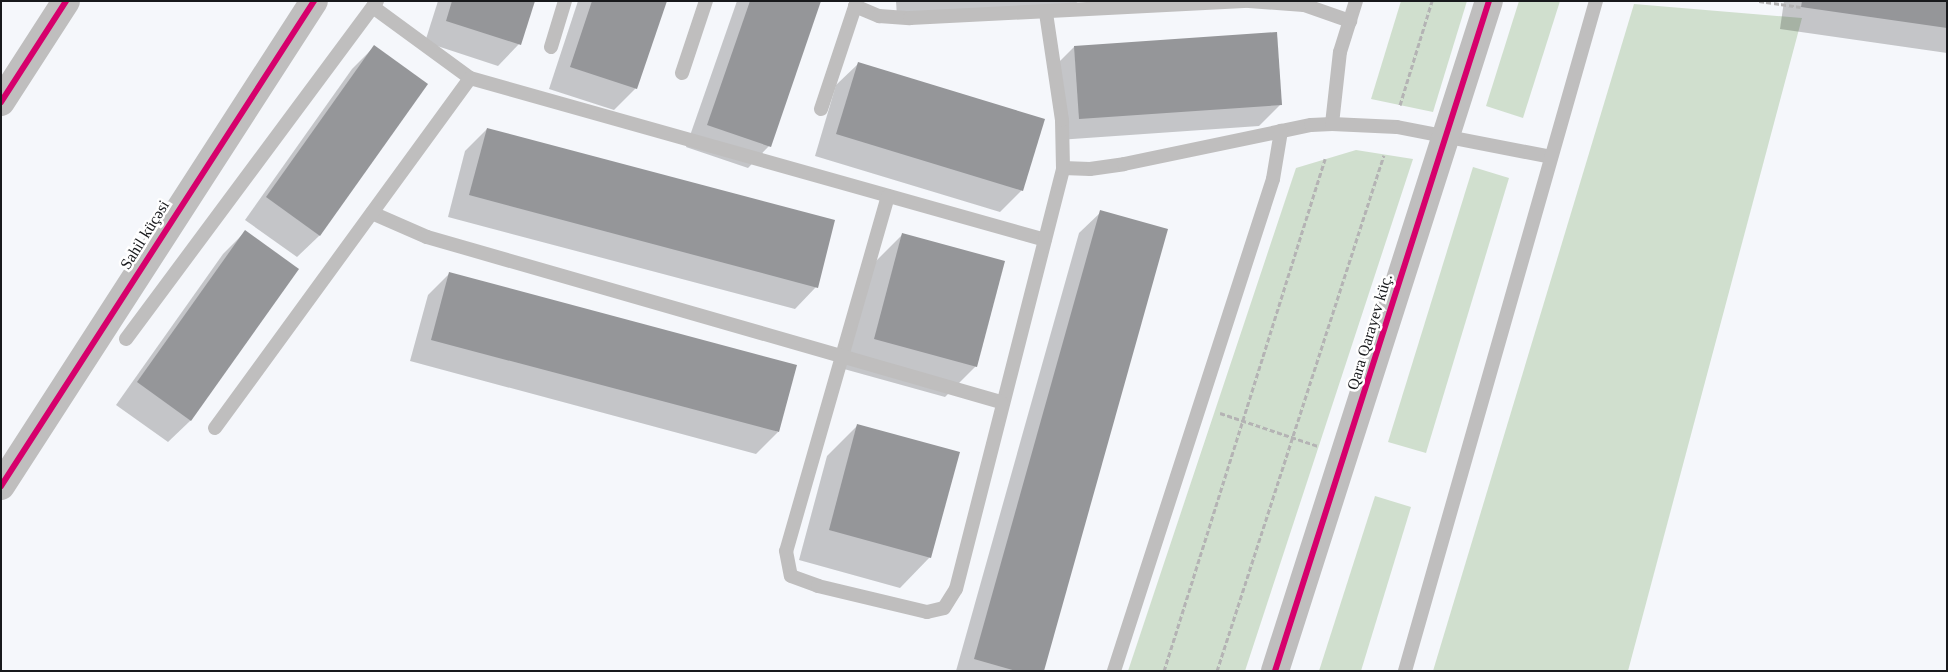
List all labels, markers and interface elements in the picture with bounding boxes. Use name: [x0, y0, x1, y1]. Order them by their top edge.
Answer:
street label: Sahil küçəsi: [116, 197, 174, 273]
street label: Qara Qarayev küç.: [1343, 272, 1397, 392]

